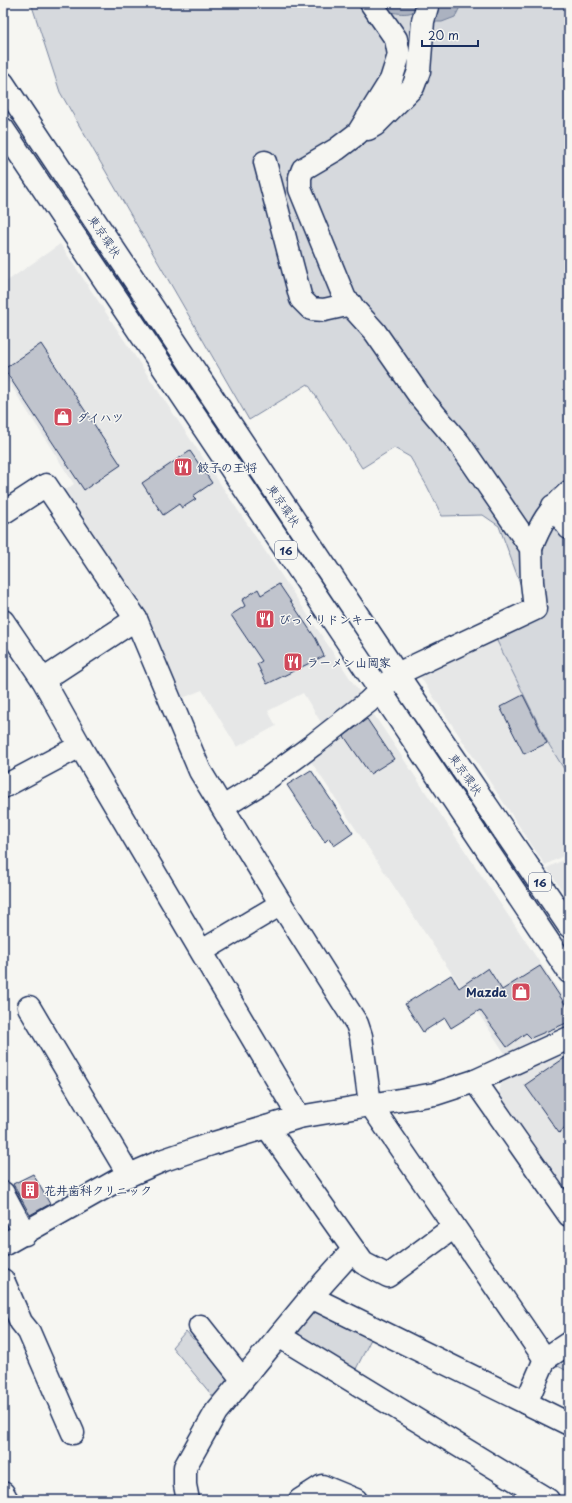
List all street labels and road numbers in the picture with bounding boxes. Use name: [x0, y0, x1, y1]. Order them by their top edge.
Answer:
street label: 東京環状: [84, 211, 126, 261]
street label: 東京環状: [263, 480, 305, 530]
road number: 16: [275, 541, 297, 559]
street label: 東京環状: [445, 749, 487, 799]
road number: 16: [529, 873, 551, 891]

